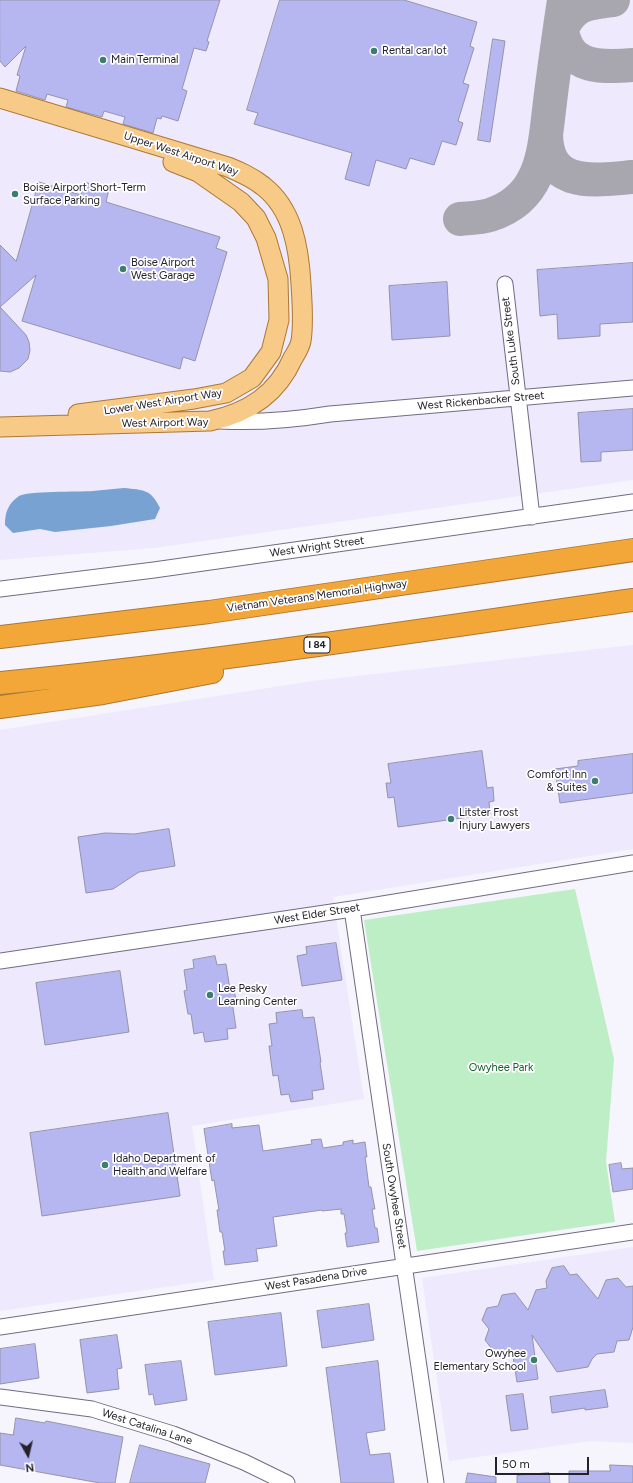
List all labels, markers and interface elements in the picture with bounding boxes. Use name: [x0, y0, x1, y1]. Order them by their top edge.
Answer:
place label: Rental car lot: [382, 44, 447, 58]
marker: Rental car lot: [369, 46, 379, 56]
place label: Main Terminal: [111, 53, 179, 67]
marker: Main Terminal: [98, 55, 108, 65]
street label: Upper West Airport Way: [122, 129, 240, 179]
place label: Boise Airport Short-Term Surface Parking: [23, 181, 146, 207]
marker: Boise Airport Short-Term Surface Parking: [10, 189, 20, 199]
place label: Boise Airport West Garage: [131, 256, 195, 282]
marker: Boise Airport West Garage: [118, 264, 128, 274]
street label: South Luke Street: [499, 296, 523, 386]
street label: Lower West Airport Way: [103, 386, 223, 418]
street label: West Rickenbacker Street: [417, 389, 545, 413]
street label: West Airport Way: [122, 416, 208, 430]
street label: West Wright Street: [269, 534, 365, 560]
street label: Vietnam Veterans Memorial Highway: [226, 577, 408, 615]
road number: I 84: [304, 637, 330, 653]
place label: Comfort Inn & Suites: [527, 768, 587, 794]
marker: Comfort Inn & Suites: [590, 776, 600, 786]
place label: Litster Frost Injury Lawyers: [459, 806, 530, 832]
marker: Litster Frost Injury Lawyers: [446, 814, 456, 824]
street label: West Elder Street: [273, 901, 361, 927]
place label: Lee Pesky Learning Center: [218, 982, 297, 1008]
marker: Lee Pesky Learning Center: [205, 990, 215, 1000]
park label: Owyhee Park: [469, 1061, 533, 1075]
street label: South Owyhee Street: [379, 1142, 409, 1250]
place label: Idaho Department of Health and Welfare: [113, 1152, 216, 1178]
marker: Idaho Department of Health and Welfare: [100, 1160, 110, 1170]
street label: West Pasadena Drive: [264, 1264, 368, 1294]
place label: Owyhee Elementary School: [434, 1347, 526, 1373]
marker: Owyhee Elementary School: [529, 1355, 539, 1365]
street label: West Catalina Lane: [100, 1406, 194, 1448]
north arrow: [8, 1435, 48, 1475]
scale bar: [497, 1449, 591, 1475]
text: 50 m: [502, 1457, 530, 1471]
text: N: [25, 1460, 35, 1474]

